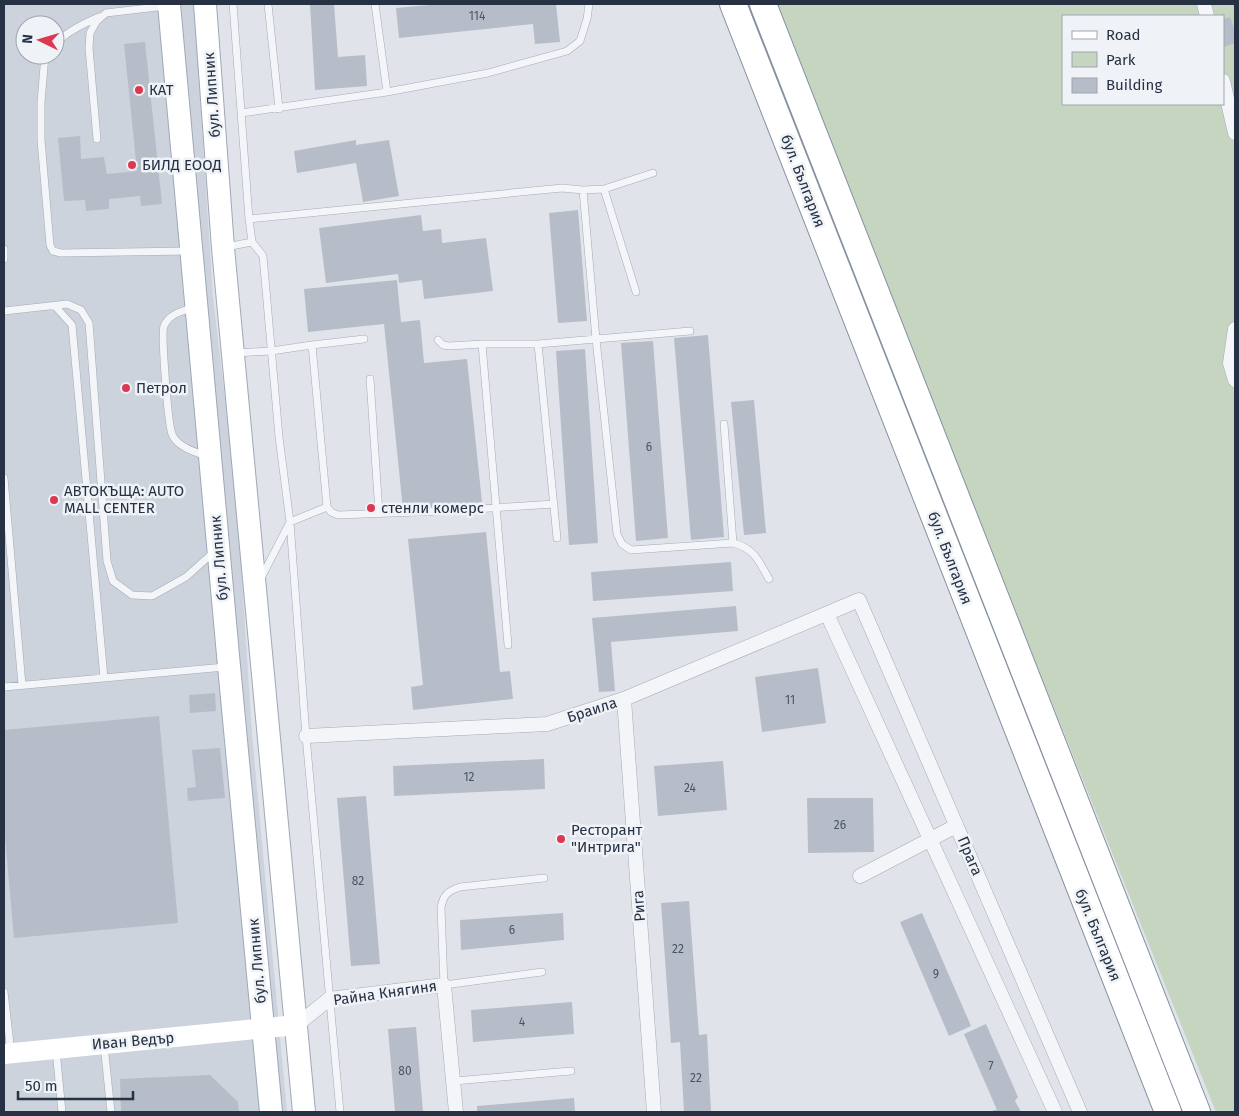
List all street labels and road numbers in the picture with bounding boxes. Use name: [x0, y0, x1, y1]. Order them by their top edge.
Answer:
street label: бул. Липник: [200, 52, 224, 138]
street label: бул. България: [777, 132, 829, 230]
street label: бул. България: [924, 509, 976, 607]
street label: бул. Липник: [206, 514, 232, 601]
street label: Браила: [565, 693, 619, 727]
street label: Прага: [954, 834, 986, 878]
street label: бул. България: [1071, 886, 1125, 984]
street label: Рига: [629, 890, 649, 922]
street label: бул. Липник: [244, 917, 270, 1004]
street label: Райна Княгиня: [332, 977, 438, 1009]
street label: Иван Ведър: [91, 1028, 175, 1054]

